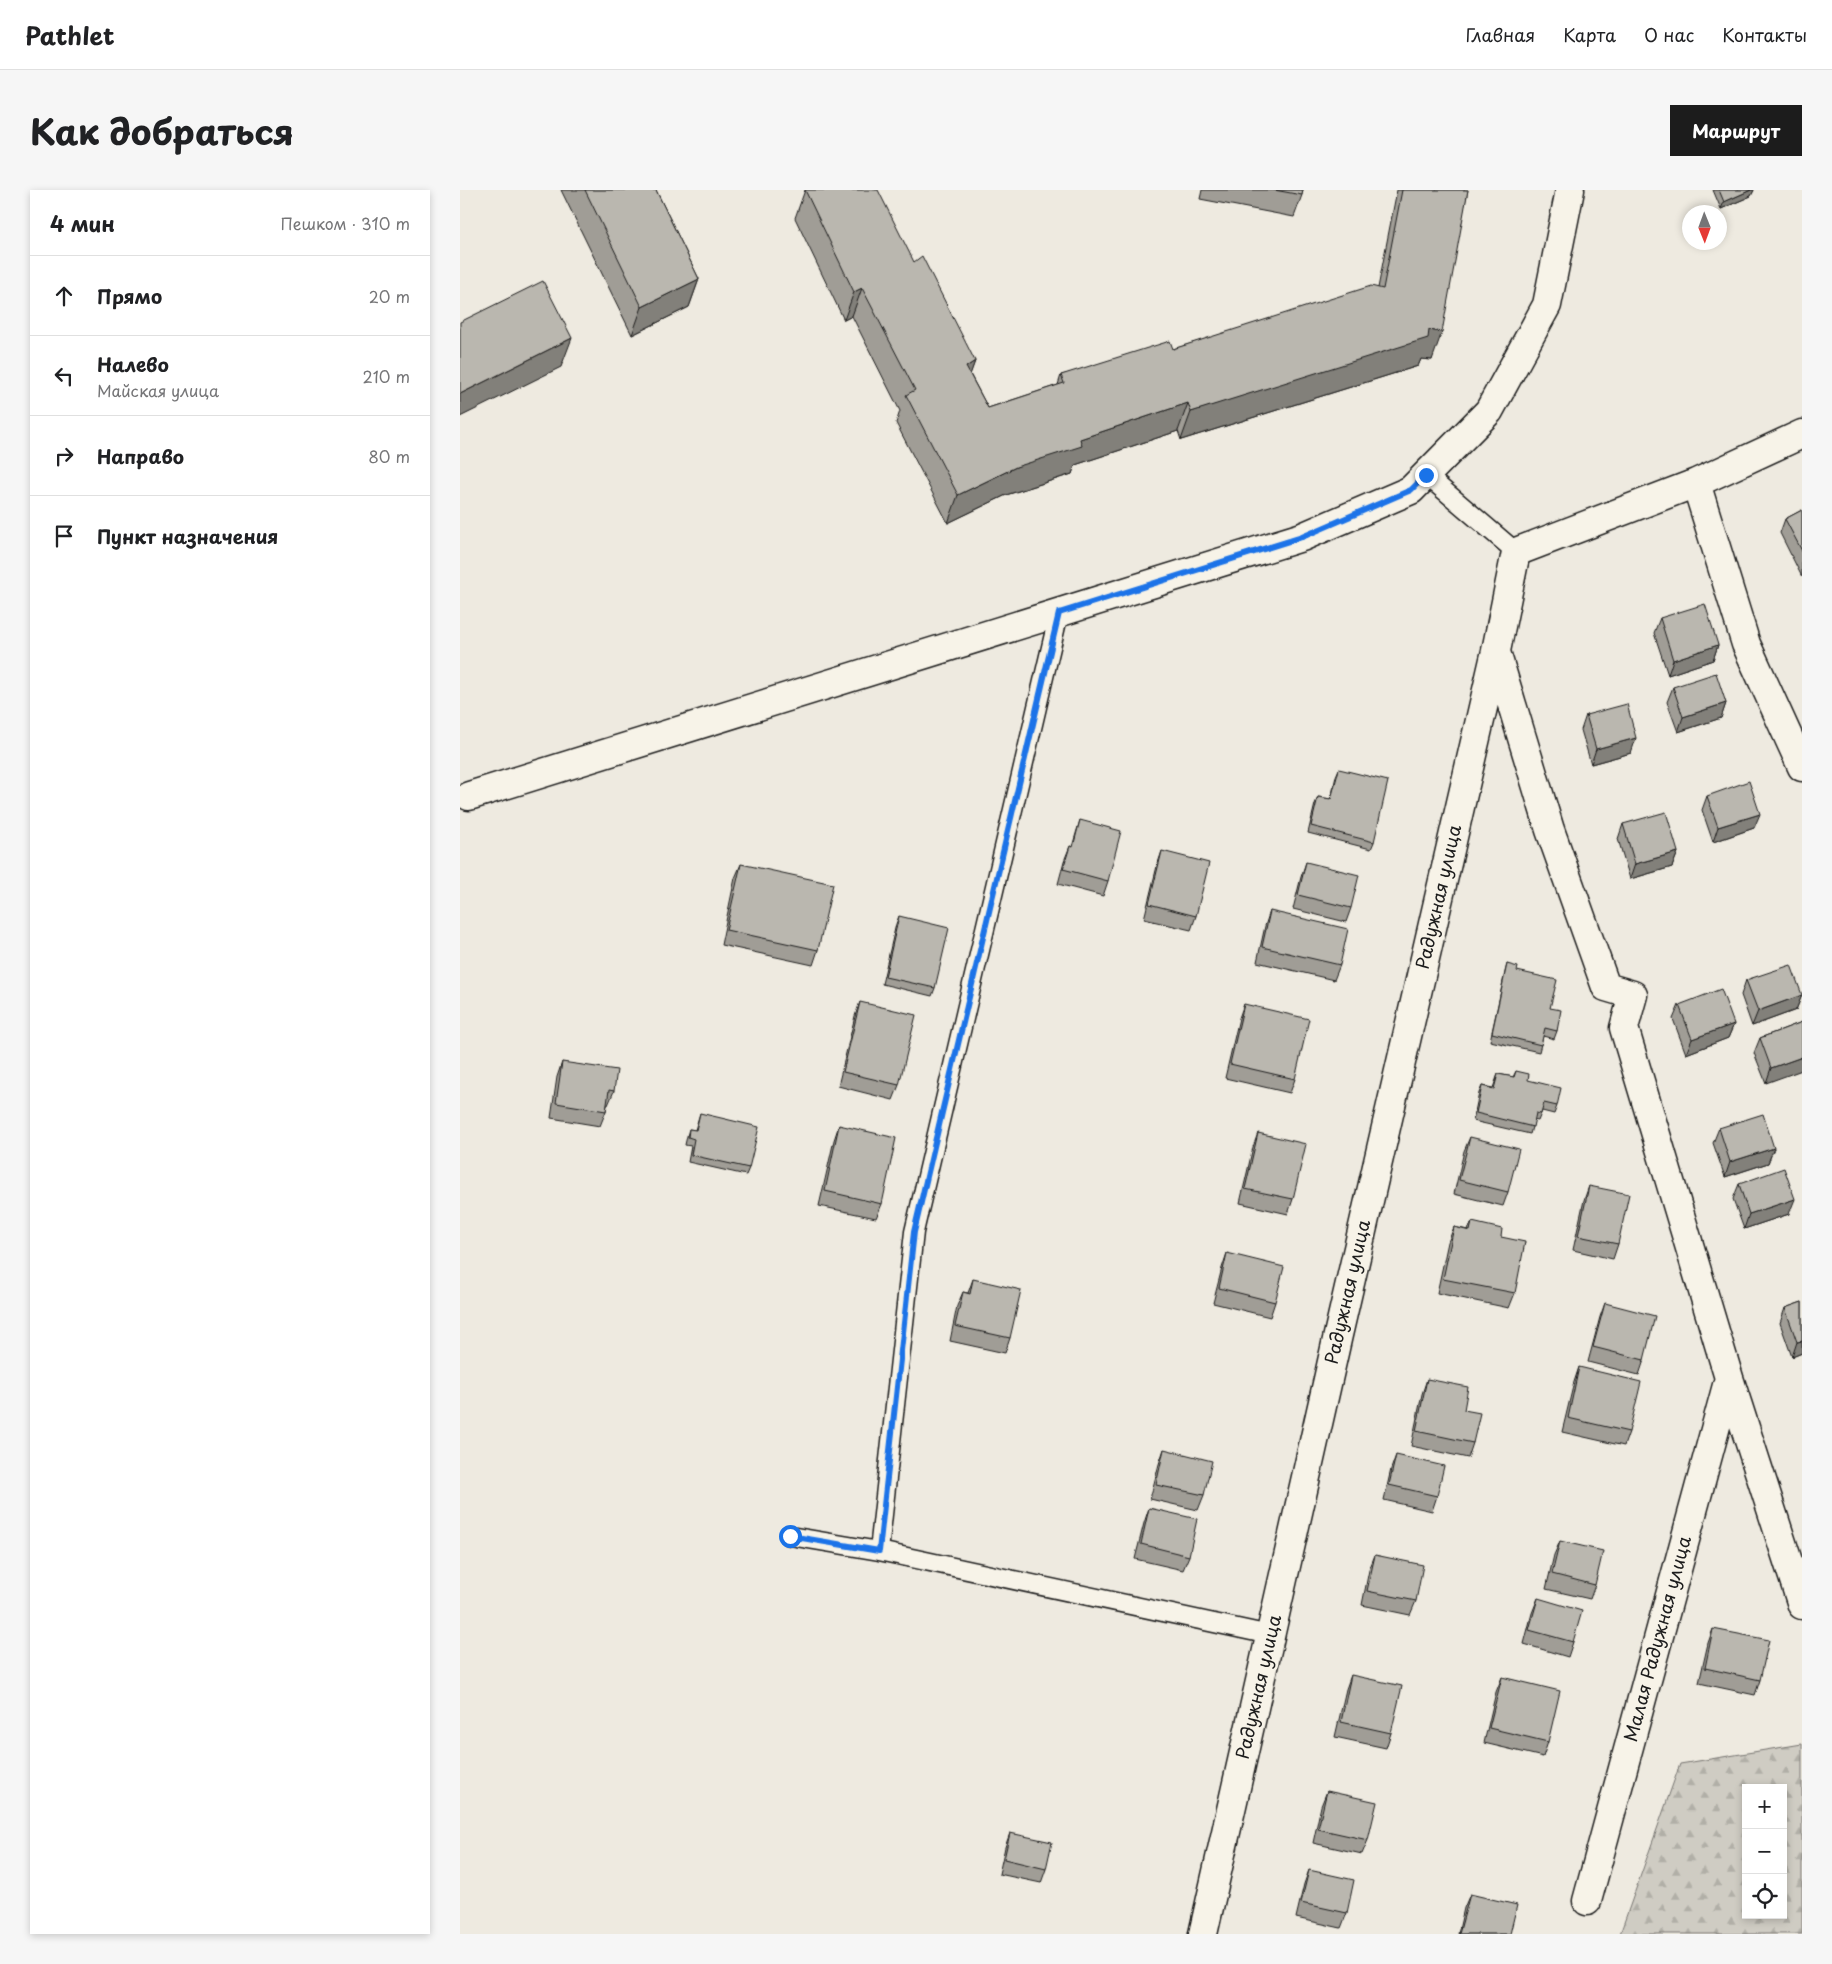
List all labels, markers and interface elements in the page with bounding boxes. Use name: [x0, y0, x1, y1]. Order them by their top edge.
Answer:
text: Pathlet: [25, 17, 115, 53]
text: Главная: [1466, 21, 1535, 48]
text: Карта: [1563, 21, 1616, 48]
text: О нас: [1644, 21, 1694, 48]
text: Контакты: [1722, 21, 1807, 48]
text: Как добраться: [30, 104, 294, 157]
button: Маршрут: [1670, 105, 1802, 156]
north arrow: [1682, 205, 1727, 250]
text: 4 мин: [50, 207, 115, 239]
text: Пешком · 310 m: [281, 211, 410, 235]
icon: ahead: [50, 282, 78, 310]
text: Прямо: [97, 282, 162, 310]
text: 20 m: [369, 284, 410, 308]
text: Налево: [97, 350, 169, 378]
icon: left: [50, 362, 78, 390]
text: 210 m: [362, 364, 410, 388]
text: Майская улица: [97, 378, 219, 402]
icon: right: [50, 442, 78, 470]
text: Направо: [97, 442, 184, 470]
text: 80 m: [368, 444, 410, 468]
route end: [1415, 464, 1438, 487]
icon: arrive: [50, 522, 78, 550]
text: Пункт назначения: [97, 522, 278, 550]
street label: Радужная улица: [1408, 821, 1467, 971]
street label: Радужная улица: [1317, 1216, 1376, 1366]
route start: [779, 1525, 802, 1548]
street label: Малая Радужная улица: [1616, 1532, 1697, 1744]
street label: Радужная улица: [1228, 1611, 1287, 1761]
map controls: [1742, 1784, 1787, 1919]
button: +: [1742, 1784, 1787, 1829]
button: −: [1742, 1829, 1787, 1874]
button: locate: [1742, 1874, 1787, 1919]

